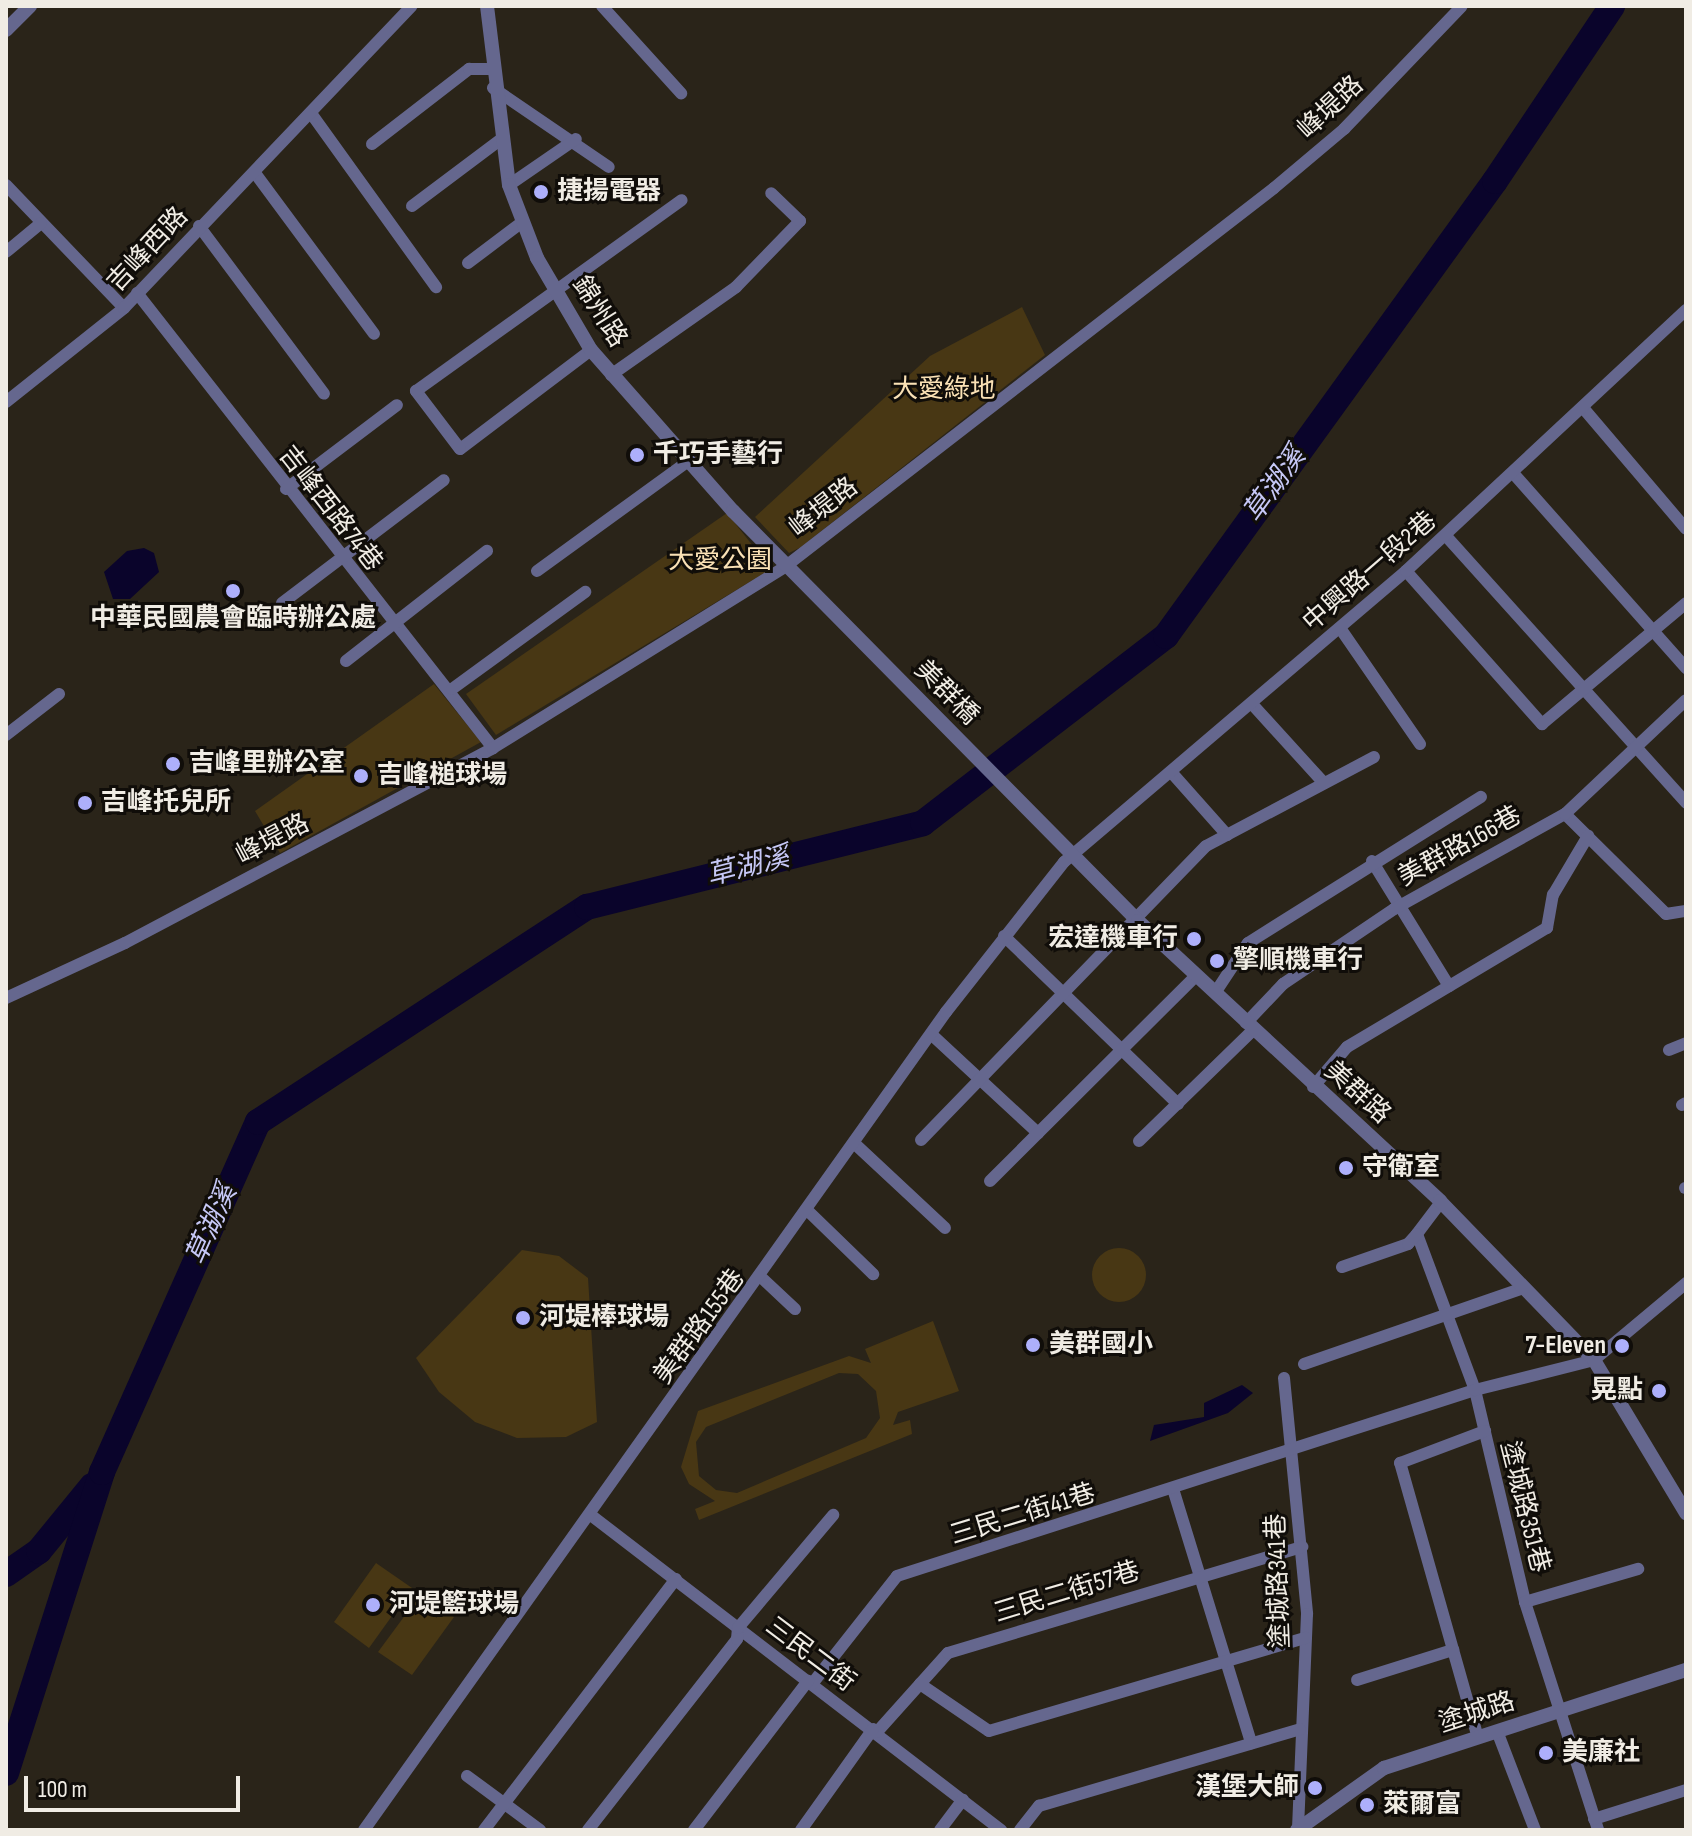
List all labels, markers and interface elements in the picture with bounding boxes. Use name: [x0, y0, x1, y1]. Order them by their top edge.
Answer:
street label: 峰堤路: [1292, 70, 1370, 146]
place label: 捷揚電器: [557, 176, 661, 208]
marker: 捷揚電器: [532, 183, 550, 201]
street label: 吉峰西路: [101, 201, 195, 299]
street label: 錦州路: [565, 271, 633, 353]
park label: 大愛綠地: [892, 374, 996, 406]
place label: 千巧手藝行: [653, 439, 783, 471]
street label: 吉峰西路74巷: [272, 440, 388, 578]
water label: 草湖溪: [1237, 441, 1313, 529]
marker: 千巧手藝行: [628, 446, 646, 464]
street label: 峰堤路: [784, 472, 864, 544]
street label: 中興路一段2巷: [1297, 506, 1443, 638]
park label: 大愛公園: [668, 545, 772, 577]
marker: 中華民國農會臨時辦公處: [224, 582, 242, 600]
place label: 中華民國農會臨時辦公處: [90, 603, 376, 635]
street label: 美群橋: [907, 654, 985, 732]
place label: 吉峰里辦公室: [189, 748, 345, 780]
marker: 吉峰里辦公室: [164, 755, 182, 773]
place label: 吉峰槌球場: [377, 760, 507, 792]
marker: 吉峰槌球場: [352, 767, 370, 785]
place label: 吉峰托兒所: [101, 787, 231, 819]
marker: 吉峰托兒所: [76, 794, 94, 812]
street label: 美群路166巷: [1393, 800, 1527, 894]
street label: 峰堤路: [231, 808, 315, 872]
water label: 草湖溪: [703, 841, 793, 893]
place label: 宏達機車行: [1048, 923, 1178, 955]
marker: 宏達機車行: [1185, 930, 1203, 948]
place label: 擎順機車行: [1233, 945, 1363, 977]
marker: 擎順機車行: [1208, 952, 1226, 970]
street label: 美群路: [1318, 1055, 1396, 1131]
place label: 守衛室: [1362, 1152, 1440, 1184]
marker: 守衛室: [1337, 1159, 1355, 1177]
water label: 草湖溪: [180, 1180, 244, 1270]
street label: 美群路155巷: [648, 1264, 752, 1390]
place label: 河堤棒球場: [539, 1302, 669, 1334]
marker: 河堤棒球場: [514, 1309, 532, 1327]
place label: 美群國小: [1049, 1329, 1153, 1361]
place label: 7-Eleven: [1525, 1330, 1606, 1362]
marker: 美群國小: [1024, 1336, 1042, 1354]
marker: 7-Eleven: [1613, 1337, 1631, 1355]
place label: 晃點: [1591, 1375, 1643, 1407]
marker: 晃點: [1650, 1382, 1668, 1400]
street label: 塗城路351巷: [1493, 1438, 1555, 1576]
street label: 三民二街41巷: [947, 1478, 1099, 1552]
street label: 塗城路341巷: [1261, 1513, 1297, 1649]
street label: 三民二街57巷: [990, 1556, 1144, 1630]
place label: 河堤籃球場: [389, 1589, 519, 1621]
marker: 河堤籃球場: [364, 1596, 382, 1614]
street label: 三民二街: [759, 1611, 861, 1699]
street label: 塗城路: [1435, 1686, 1519, 1740]
place label: 美廉社: [1562, 1737, 1640, 1769]
marker: 美廉社: [1537, 1744, 1555, 1762]
scale bar: [28, 1760, 244, 1810]
place label: 漢堡大師: [1195, 1772, 1299, 1804]
text: 100 m: [38, 1775, 87, 1804]
marker: 漢堡大師: [1306, 1779, 1324, 1797]
place label: 萊爾富: [1383, 1789, 1461, 1821]
marker: 萊爾富: [1358, 1796, 1376, 1814]

